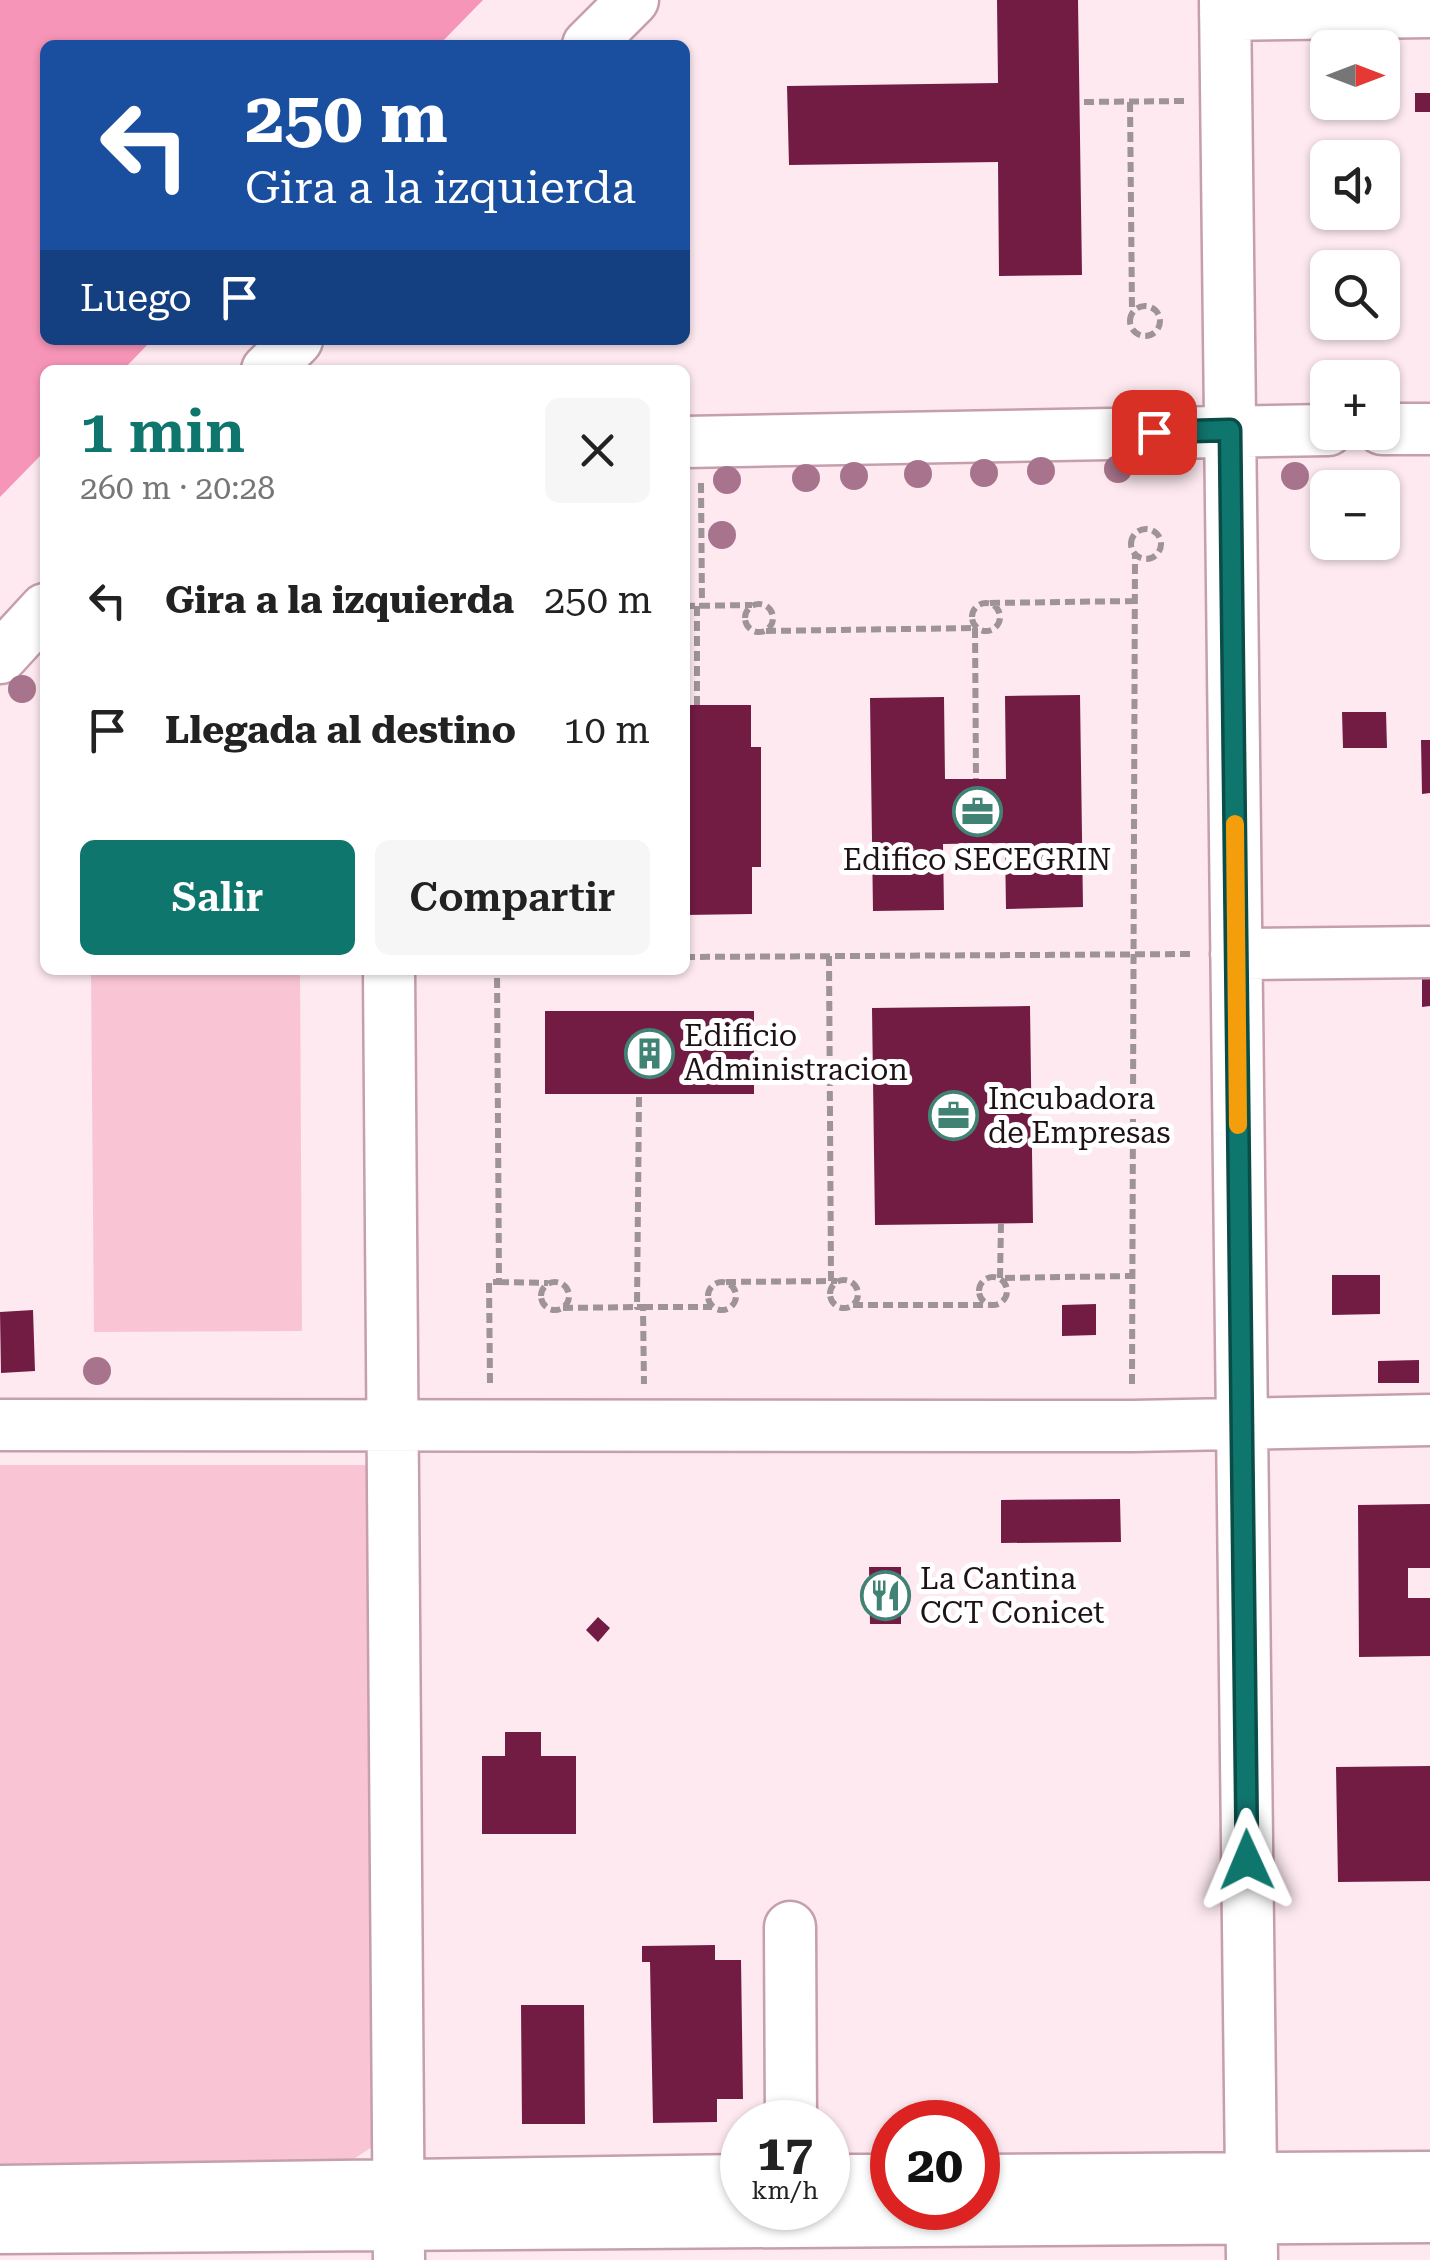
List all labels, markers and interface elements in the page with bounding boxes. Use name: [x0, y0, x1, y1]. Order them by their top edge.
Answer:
north arrow: [1310, 30, 1400, 120]
map controls: [1310, 30, 1400, 560]
text: 250 m: [245, 77, 448, 159]
icon: left: [80, 80, 210, 210]
button: sound: [1310, 140, 1400, 230]
text: Gira a la izquierda: [245, 161, 636, 214]
button: search: [1310, 250, 1400, 340]
icon: arrive: [212, 270, 267, 325]
text: Luego: [80, 276, 192, 320]
button: +: [1310, 360, 1400, 450]
pin: [1112, 390, 1197, 475]
text: 1 min: [80, 396, 245, 467]
button: close: [545, 398, 650, 503]
icon: arrive: [1127, 405, 1182, 460]
text: 260 m · 20:28: [80, 469, 275, 507]
button: −: [1310, 470, 1400, 560]
icon: left: [80, 573, 135, 628]
text: Gira a la izquierda: [165, 578, 514, 622]
text: 250 m: [544, 578, 652, 622]
icon: arrive: [80, 703, 135, 758]
text: Llegada al destino: [165, 708, 516, 752]
text: 10 m: [563, 708, 650, 752]
office icon: Edifico SECEGRIN: [951, 785, 1003, 837]
button: Salir: [80, 840, 355, 955]
button: Compartir: [375, 840, 650, 955]
place label: Edifico SECEGRIN: [843, 842, 1111, 877]
place label: Edificio Administracion: [684, 1018, 908, 1087]
building icon: Edificio Administracion: [623, 1027, 675, 1079]
place label: Incubadora de Empresas: [988, 1081, 1171, 1150]
office icon: Incubadora de Empresas: [927, 1090, 979, 1142]
place label: La Cantina CCT Conicet: [920, 1561, 1105, 1630]
restaurant icon: La Cantina CCT Conicet: [859, 1570, 911, 1622]
position arrow: [1195, 1808, 1299, 1912]
speed limit sign: 20: [870, 2100, 1000, 2230]
text: 17: [757, 2124, 813, 2182]
text: km/h: [752, 2176, 818, 2205]

